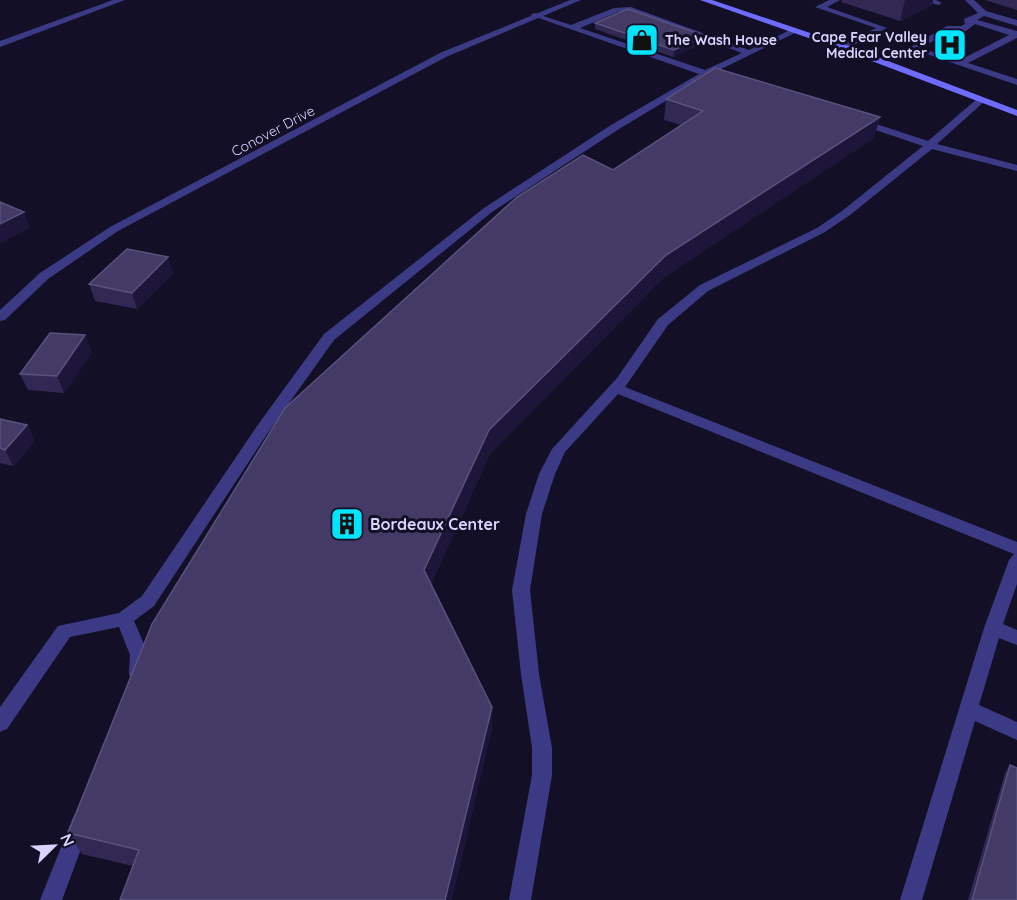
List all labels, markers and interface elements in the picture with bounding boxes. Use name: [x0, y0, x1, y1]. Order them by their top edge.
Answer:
shop icon: The Wash House: [624, 22, 660, 58]
hospital icon: Cape Fear Valley Medical Center: [932, 27, 968, 63]
place label: Cape Fear Valley Medical Center: [812, 28, 927, 62]
place label: The Wash House: [665, 31, 777, 49]
street label: Conover Drive: [228, 101, 318, 161]
building icon: Bordeaux Center: [329, 506, 365, 542]
place label: Bordeaux Center: [370, 514, 500, 534]
north arrow: [24, 816, 84, 876]
text: N: [56, 830, 79, 849]

